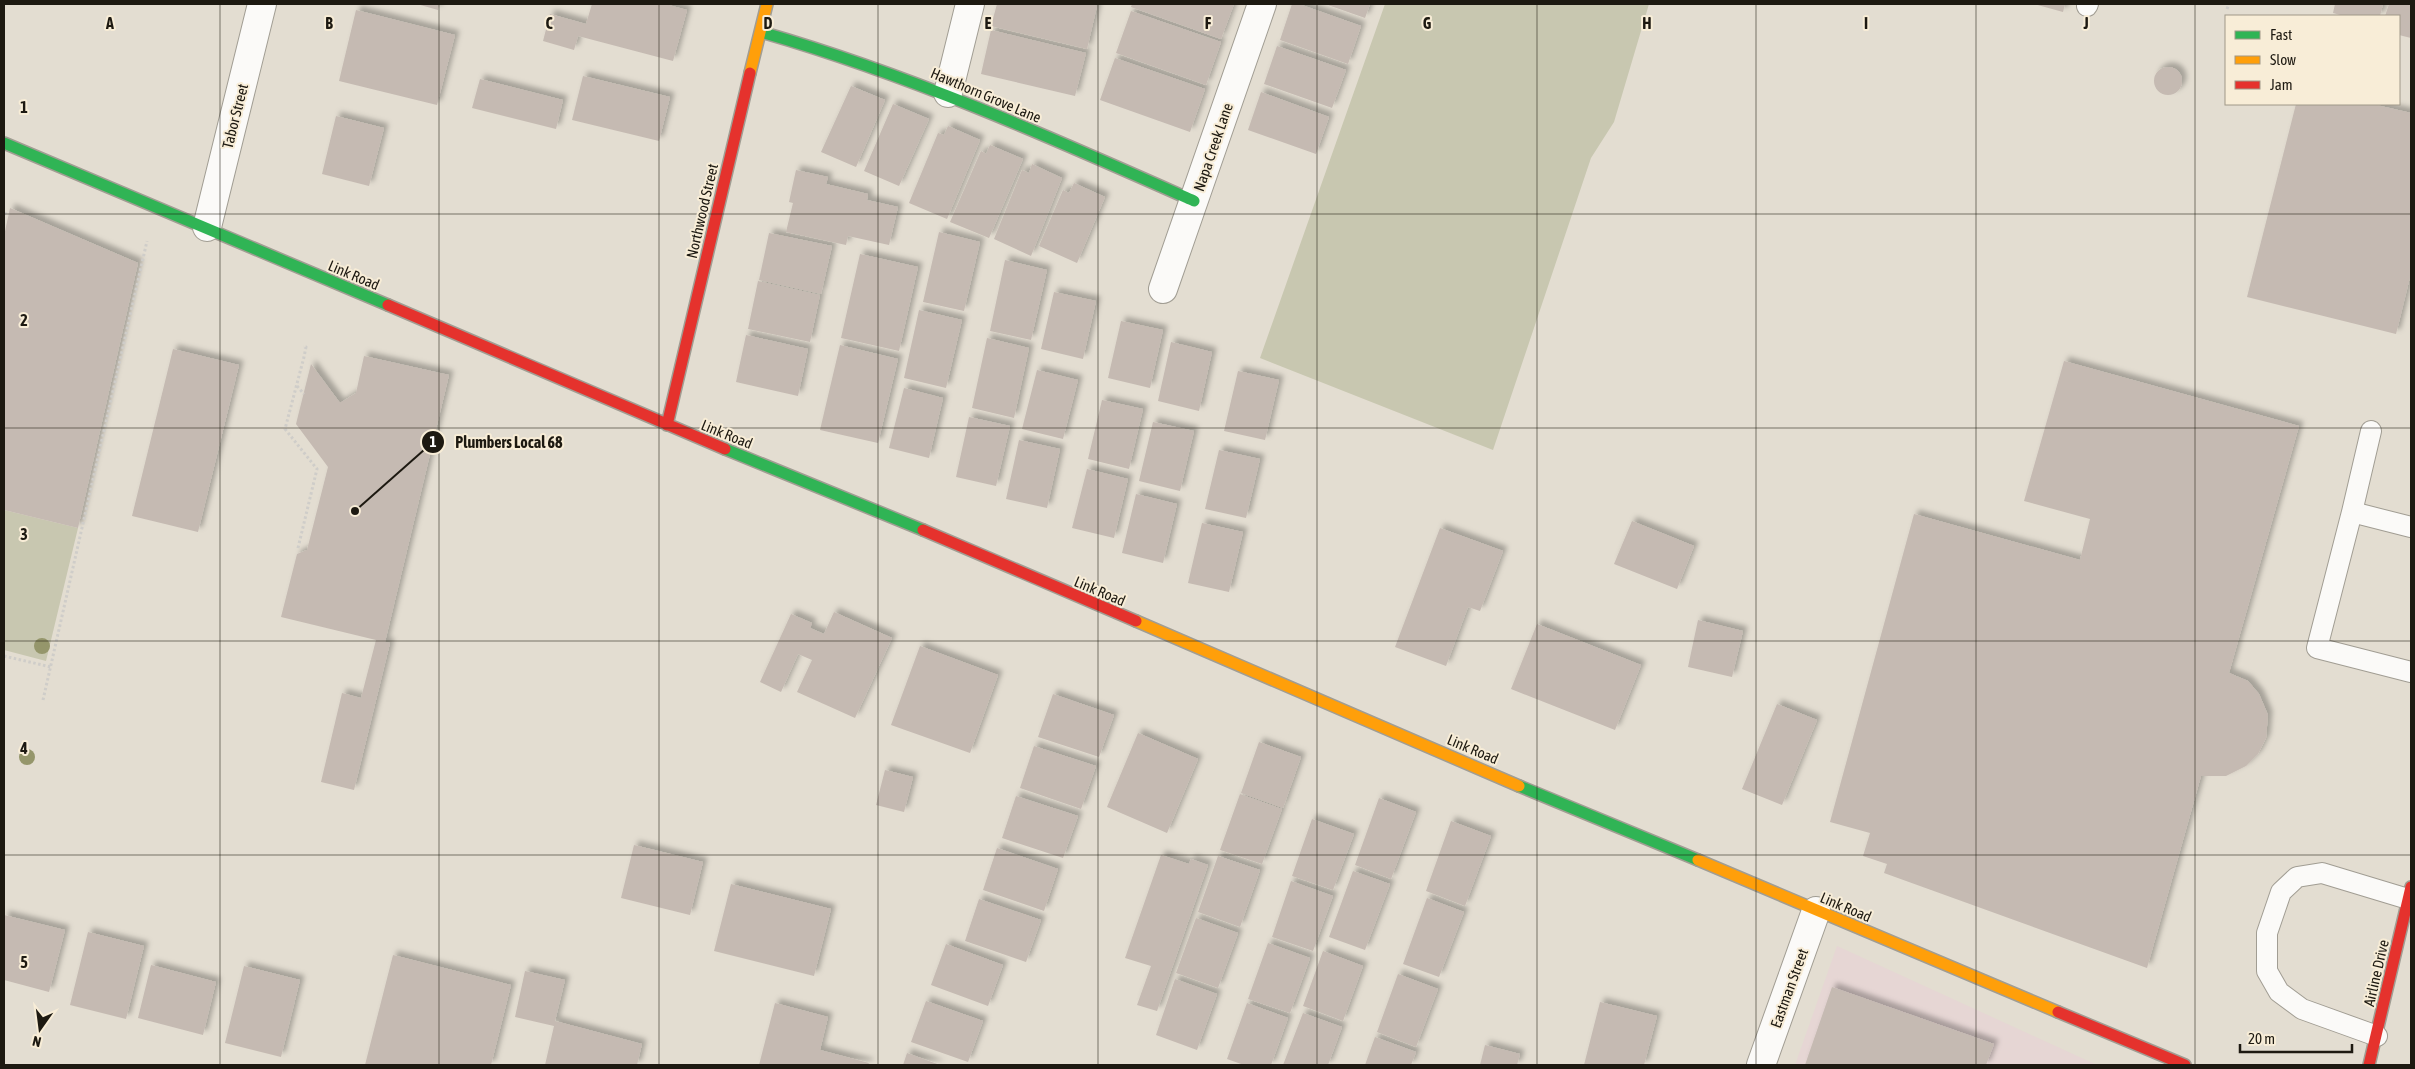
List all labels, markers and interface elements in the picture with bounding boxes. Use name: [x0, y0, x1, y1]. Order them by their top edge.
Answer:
text: A: [105, 14, 114, 32]
text: B: [325, 14, 333, 32]
text: C: [545, 14, 553, 32]
text: D: [764, 14, 773, 32]
text: E: [985, 14, 992, 32]
text: F: [1205, 14, 1212, 32]
text: G: [1423, 14, 1432, 32]
text: H: [1642, 14, 1652, 32]
text: I: [1864, 14, 1868, 32]
text: J: [2082, 14, 2089, 32]
legend: [2225, 15, 2400, 105]
text: Fast: [2270, 26, 2292, 43]
text: Slow: [2270, 51, 2296, 68]
street label: Hawthorn Grove Lane: [928, 64, 1044, 126]
text: Jam: [2270, 76, 2293, 93]
street label: Tabor Street: [219, 82, 251, 150]
text: 1: [20, 98, 28, 116]
street label: Napa Creek Lane: [1190, 100, 1236, 193]
street label: Northwood Street: [683, 162, 721, 260]
street label: Link Road: [326, 257, 382, 293]
text: 2: [20, 311, 28, 329]
street label: Link Road: [699, 416, 755, 452]
callout: Plumbers Local 68: [420, 427, 573, 458]
text: 1: [429, 433, 437, 450]
text: Plumbers Local 68: [455, 433, 563, 451]
text: 3: [20, 525, 28, 543]
street label: Link Road: [1072, 573, 1128, 609]
street label: Link Road: [1445, 731, 1501, 767]
text: 4: [19, 739, 28, 757]
street label: Link Road: [1818, 889, 1874, 925]
street label: Airline Drive: [2360, 938, 2392, 1008]
street label: Eastman Street: [1767, 946, 1811, 1030]
text: 5: [20, 953, 28, 971]
north arrow: [15, 1004, 65, 1054]
scale bar: [2240, 1022, 2352, 1054]
text: 20 m: [2248, 1030, 2275, 1047]
text: N: [31, 1033, 43, 1050]

